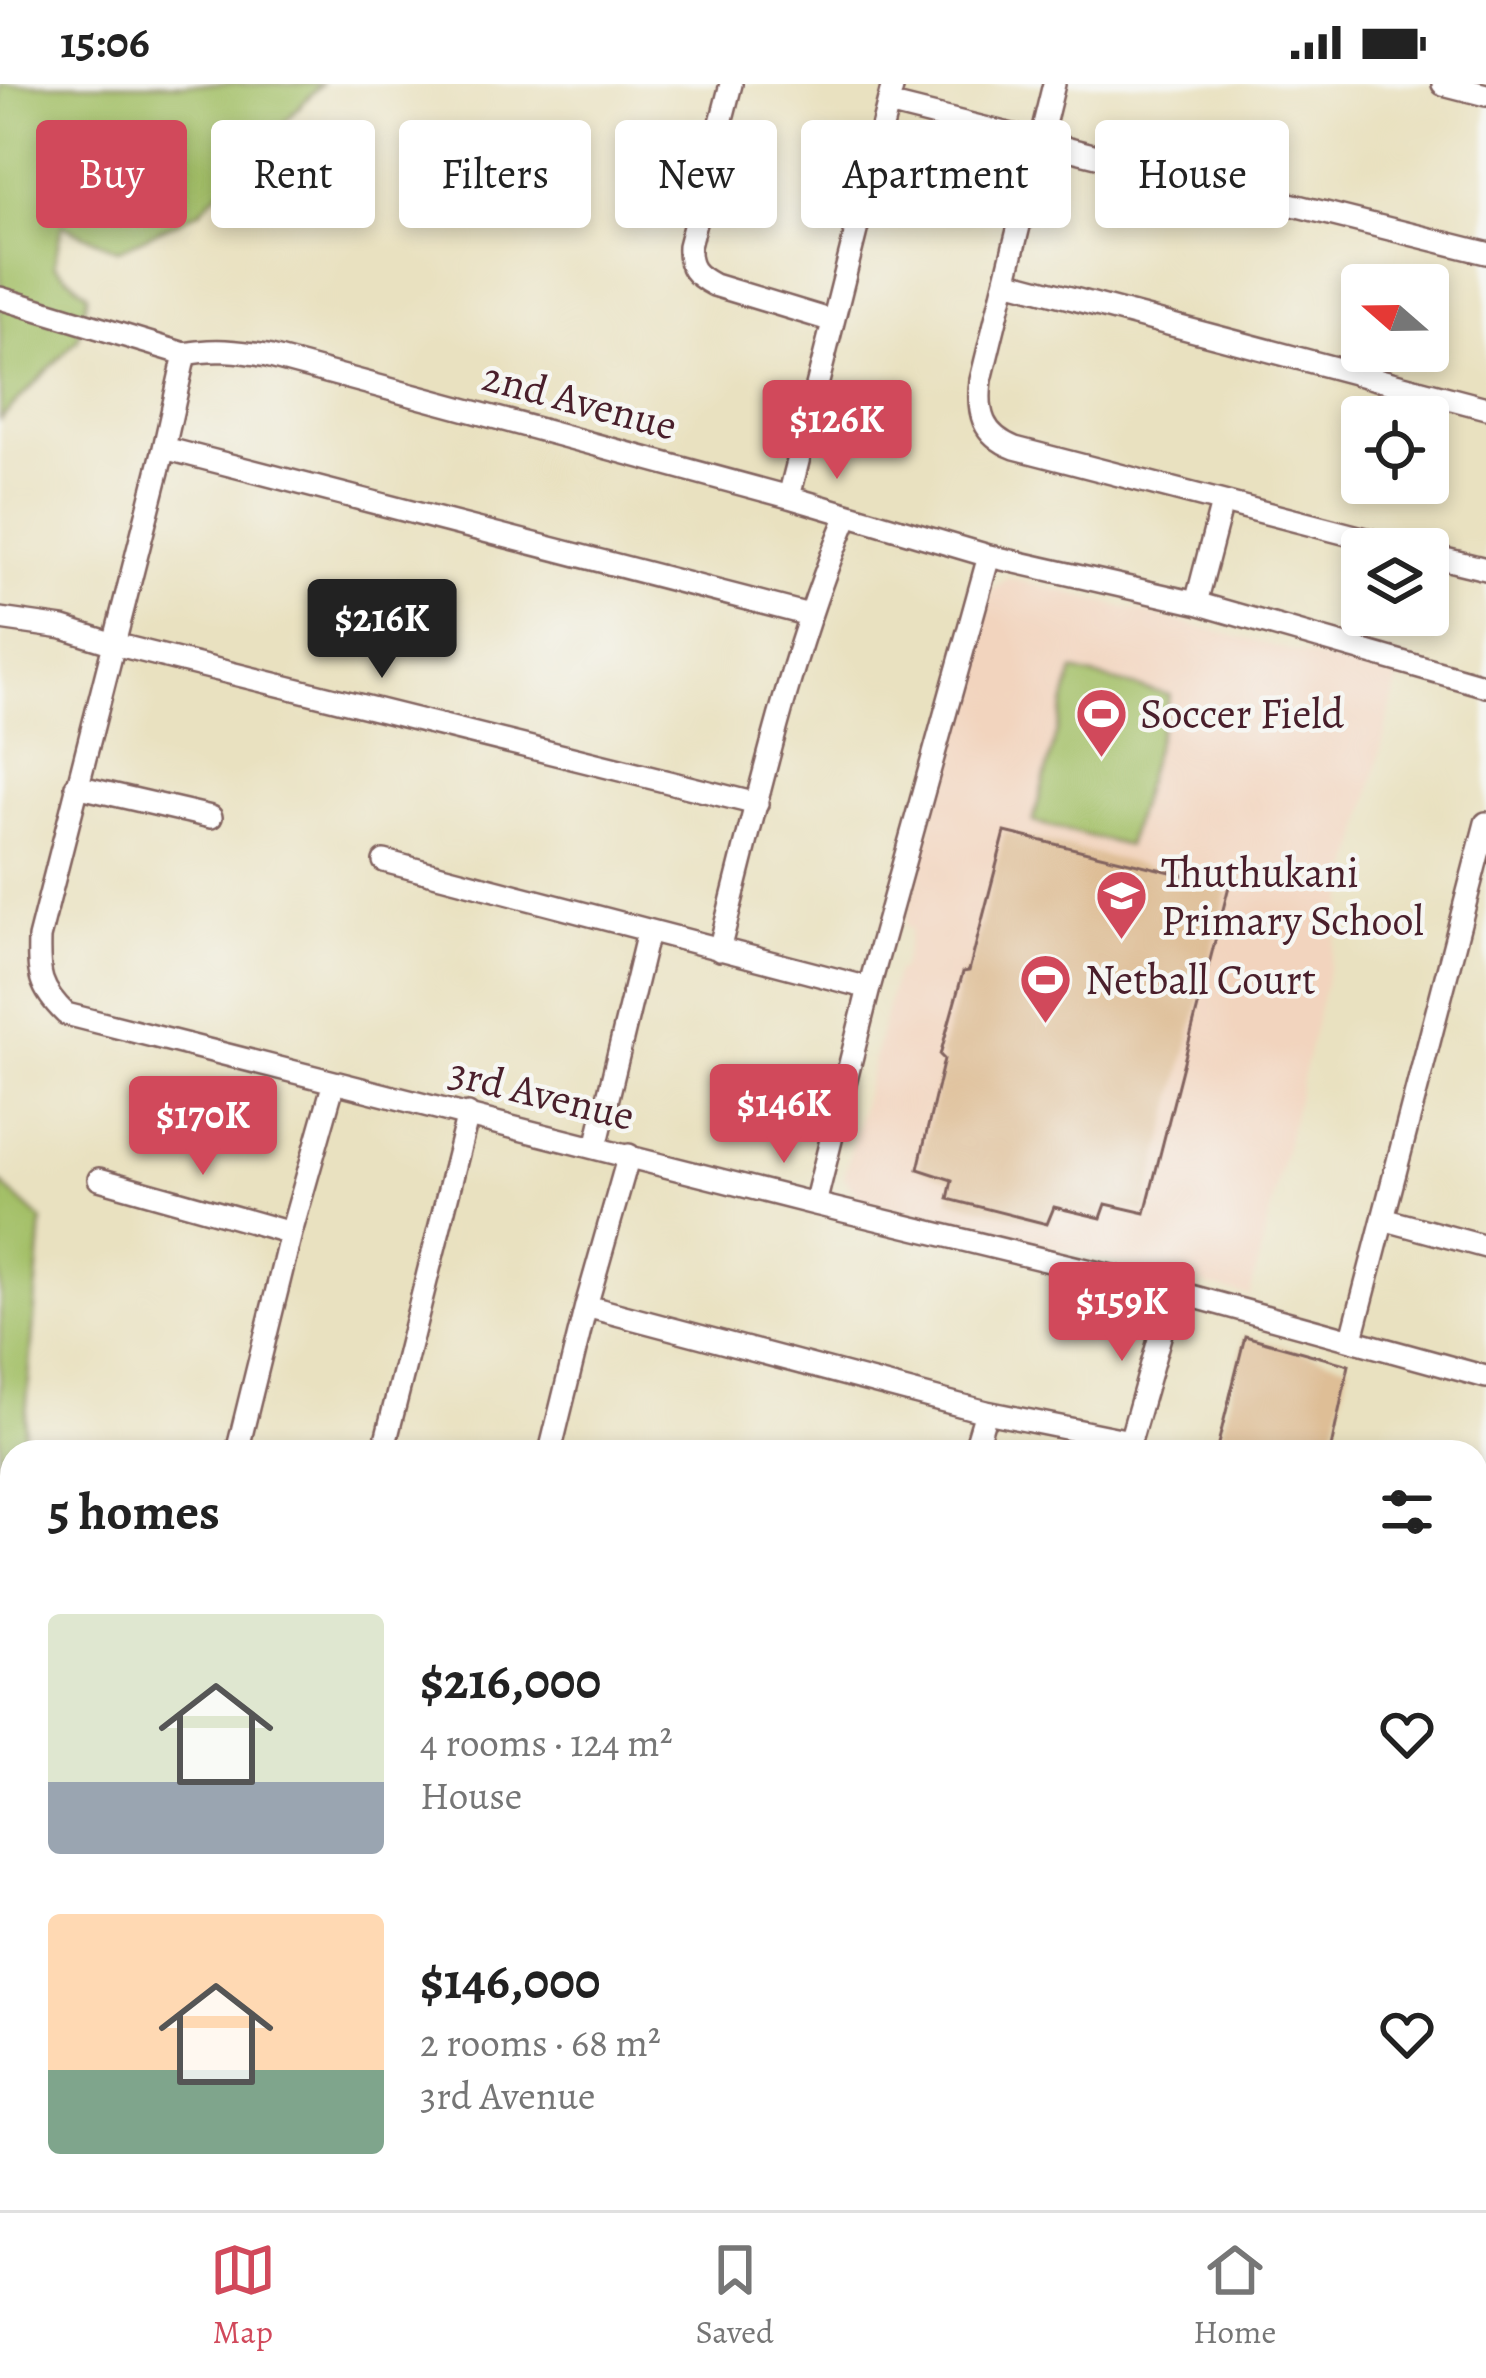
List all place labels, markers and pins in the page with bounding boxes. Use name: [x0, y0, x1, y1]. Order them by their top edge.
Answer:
pin: $126K: [753, 380, 921, 482]
pin: $216K: [298, 579, 466, 681]
sports icon: Soccer Field: [1073, 685, 1129, 759]
place label: Soccer Field: [1140, 685, 1344, 742]
place label: Thuthukani Primary School: [1161, 844, 1424, 949]
school or university icon: Thuthukani Primary School: [1094, 868, 1150, 942]
sports icon: Netball Court: [1018, 951, 1074, 1025]
place label: Netball Court: [1085, 951, 1316, 1008]
pin: $146K: [700, 1064, 868, 1166]
pin: $170K: [119, 1076, 287, 1178]
pin: $159K: [1038, 1262, 1206, 1364]

